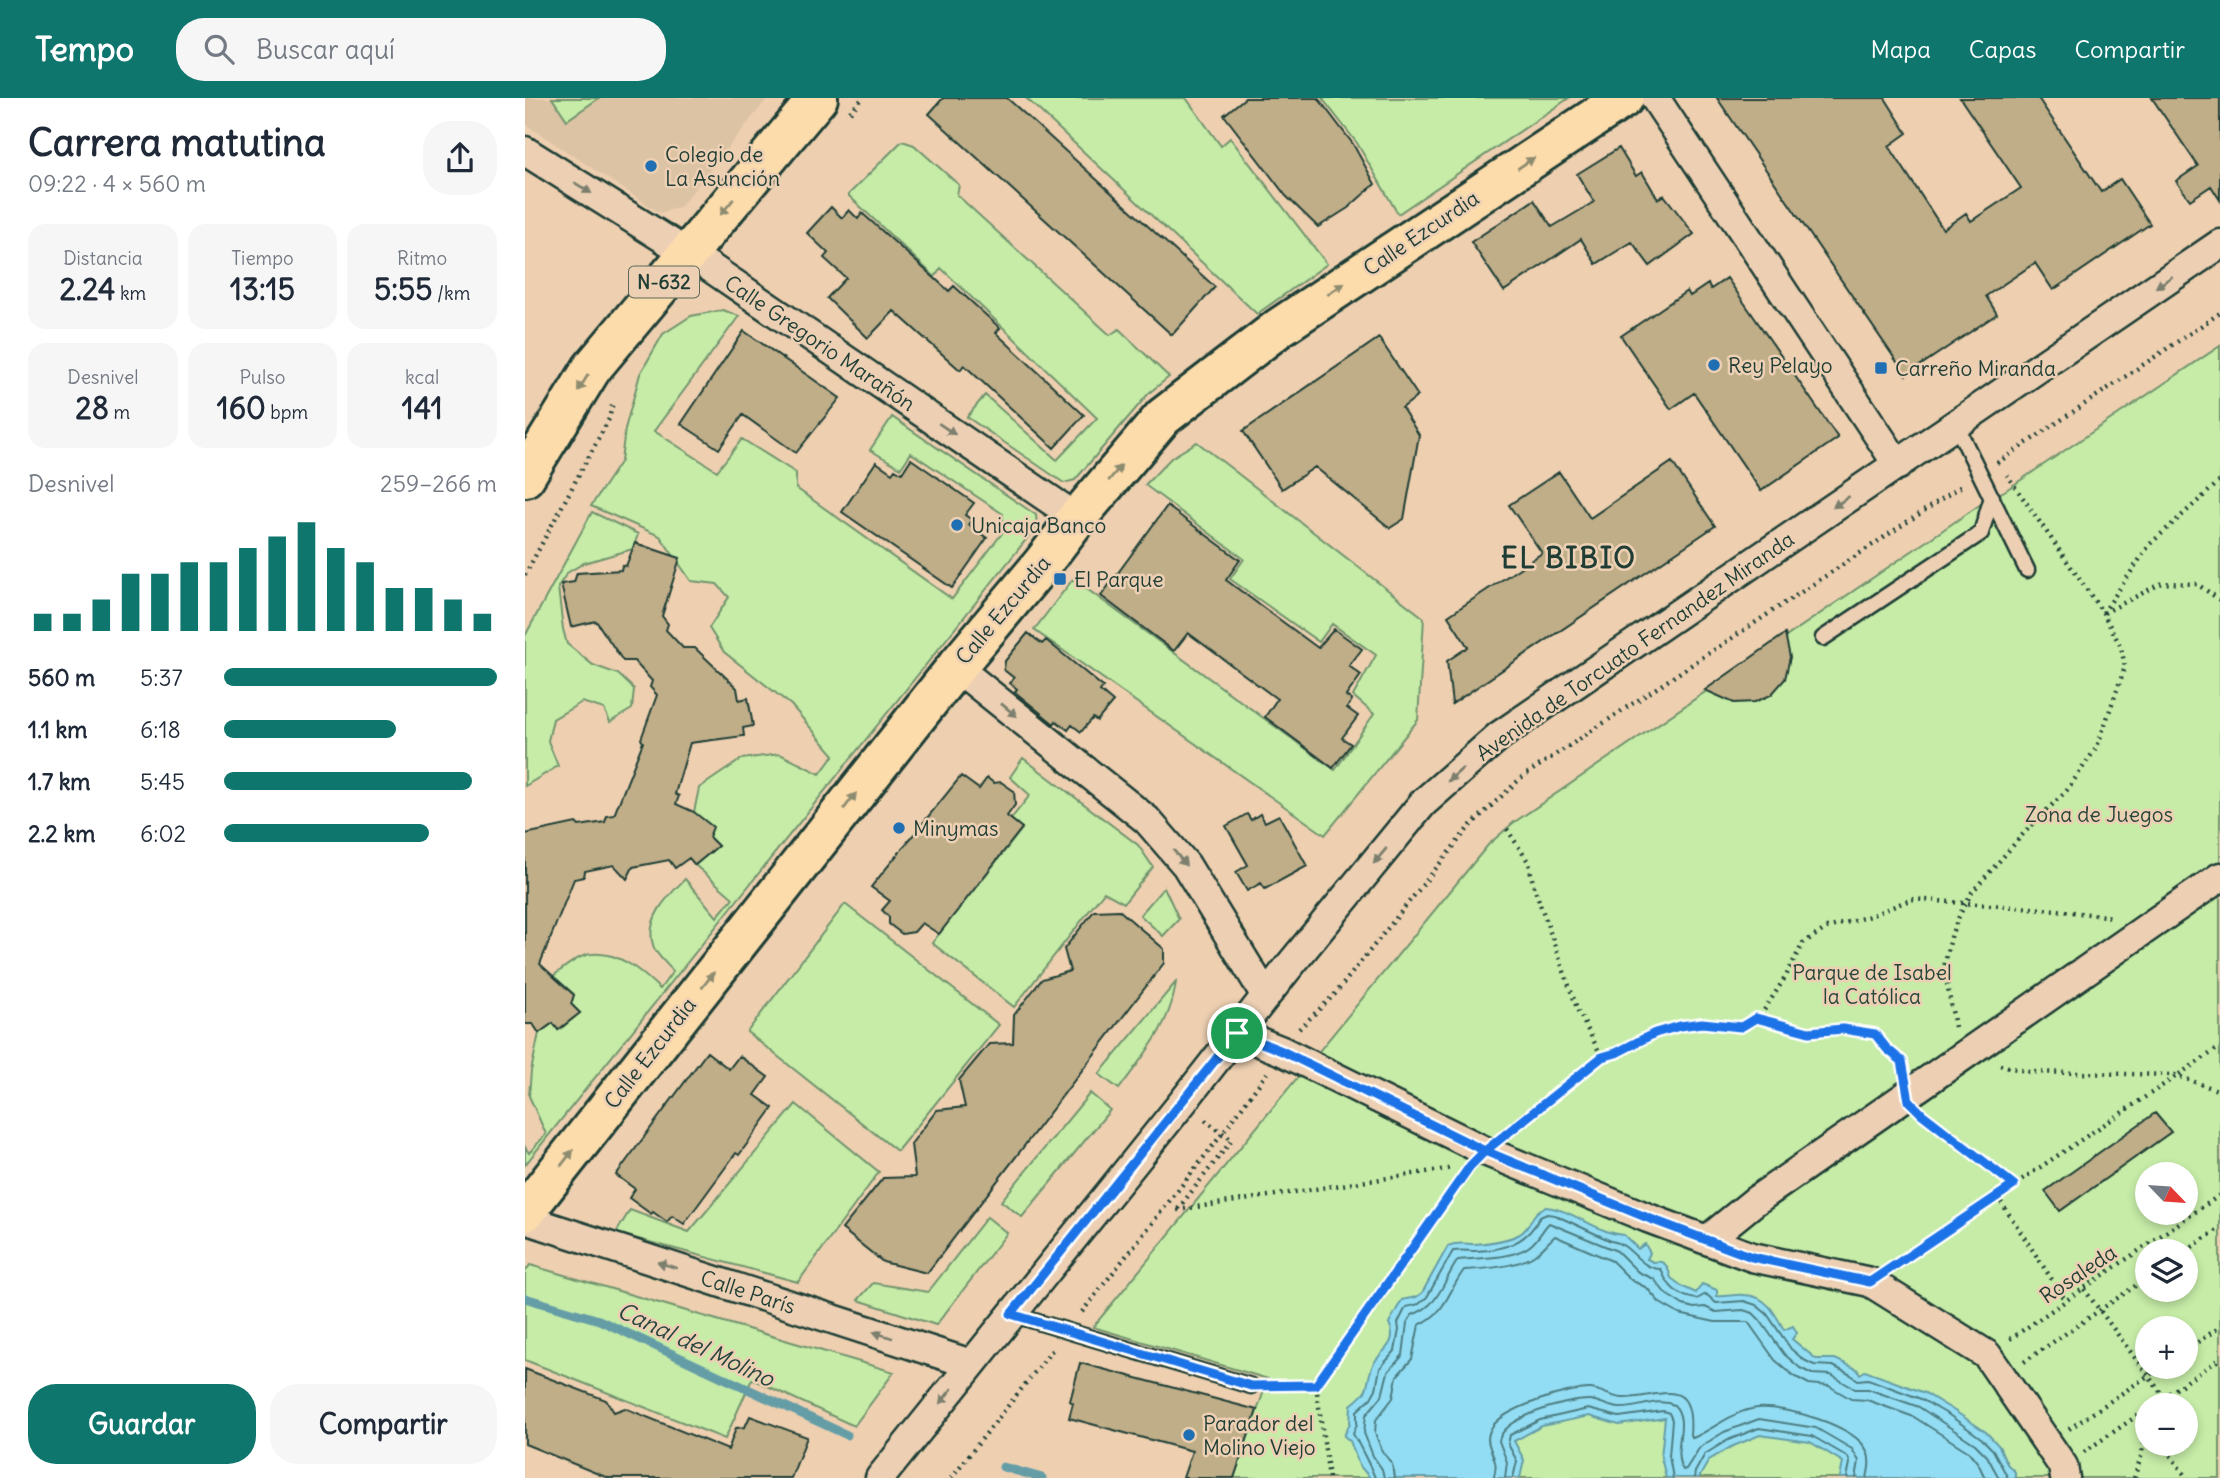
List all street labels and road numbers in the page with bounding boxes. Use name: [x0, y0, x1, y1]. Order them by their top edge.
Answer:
street label: Calle Ezcurdia: [1358, 184, 1484, 282]
road number: N-632: [629, 266, 699, 298]
street label: Calle Gregorio Marañón: [719, 269, 921, 417]
street label: Avenida de Torcuato Fernandez Miranda: [1471, 525, 1799, 767]
street label: Calle Ezcurdia: [950, 550, 1056, 670]
street label: Calle Ezcurdia: [598, 992, 702, 1114]
street label: Rosaleda: [2034, 1239, 2122, 1309]
street label: Calle París: [697, 1264, 799, 1320]

